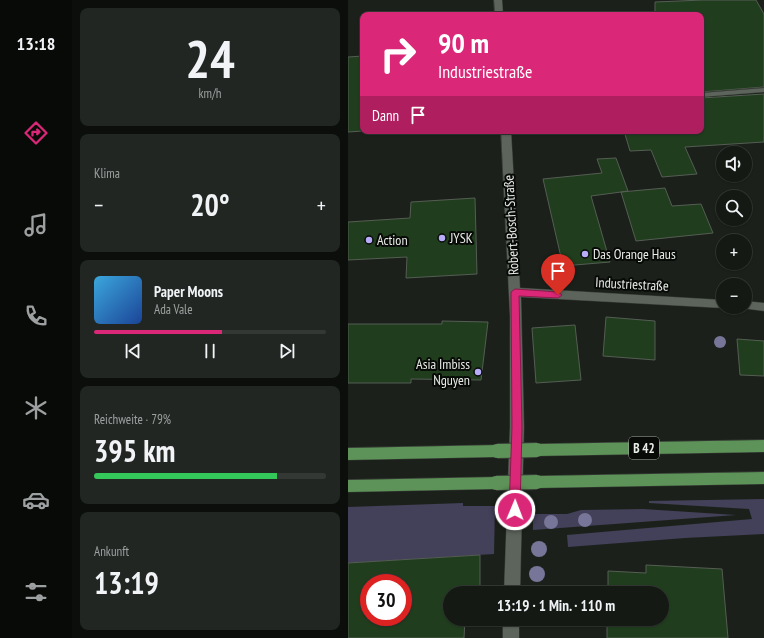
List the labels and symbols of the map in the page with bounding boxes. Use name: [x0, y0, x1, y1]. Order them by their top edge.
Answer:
street label: Robert-Bosch-Straße: [499, 174, 523, 276]
place label: JYSK: [449, 229, 473, 247]
place label: Action: [377, 231, 408, 249]
marker: JYSK: [437, 233, 447, 243]
marker: Action: [364, 235, 374, 245]
place label: Das Orange Haus: [593, 245, 676, 263]
marker: Das Orange Haus: [580, 249, 590, 259]
pin: [541, 254, 575, 295]
street label: Industriestraße: [595, 273, 669, 295]
place label: Asia Imbiss Nguyen: [416, 355, 470, 389]
marker: Asia Imbiss Nguyen: [473, 367, 483, 377]
road number: B 42: [629, 437, 659, 459]
position arrow: [494, 489, 536, 531]
speed limit sign: 30: [360, 574, 412, 626]

